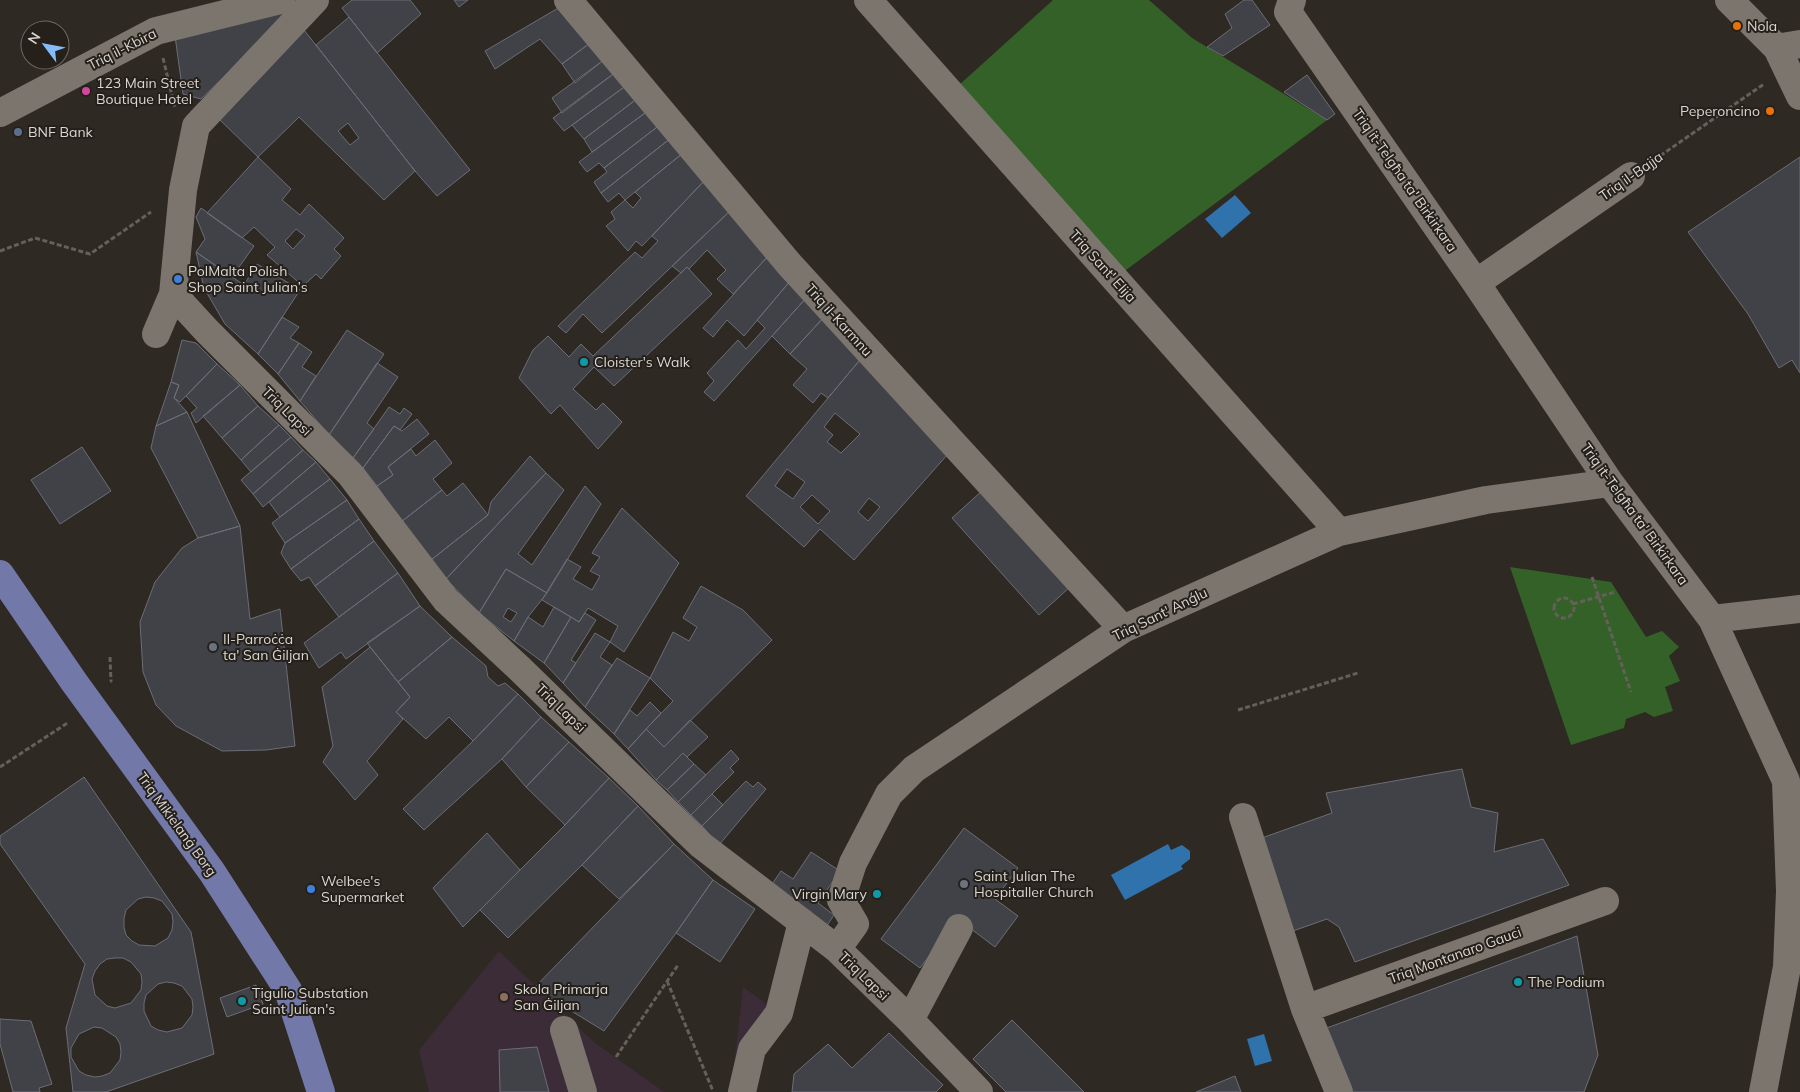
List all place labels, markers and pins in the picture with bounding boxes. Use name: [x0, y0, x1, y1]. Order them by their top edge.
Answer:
place label: Nola: [1747, 17, 1777, 35]
marker: Nola: [1731, 20, 1743, 32]
place label: 123 Main Street Boutique Hotel: [96, 74, 199, 108]
marker: 123 Main Street Boutique Hotel: [80, 85, 92, 97]
place label: Peperoncino: [1680, 102, 1760, 120]
marker: Peperoncino: [1764, 105, 1776, 117]
place label: BNF Bank: [28, 123, 94, 141]
marker: BNF Bank: [12, 126, 24, 138]
place label: PolMalta Polish Shop Saint Julian’s: [188, 262, 308, 296]
marker: PolMalta Polish Shop Saint Julian’s: [172, 273, 184, 285]
place label: Cloister's Walk: [594, 353, 691, 371]
marker: Cloister's Walk: [578, 356, 590, 368]
place label: Il-Parroċċa ta' San Ġiljan: [223, 630, 309, 664]
marker: Il-Parroċċa ta' San Ġiljan: [207, 641, 219, 653]
place label: Saint Julian The Hospitaller Church: [974, 867, 1094, 901]
place label: Welbee's Supermarket: [321, 872, 404, 906]
marker: Saint Julian The Hospitaller Church: [958, 878, 970, 890]
marker: Welbee's Supermarket: [305, 883, 317, 895]
place label: Virgin Mary: [792, 885, 868, 903]
marker: Virgin Mary: [871, 888, 883, 900]
place label: The Podium: [1528, 973, 1605, 991]
marker: The Podium: [1512, 976, 1524, 988]
place label: Skola Primarja San Ġiljan: [514, 980, 608, 1014]
place label: Tigulio Substation Saint Julian's: [252, 984, 368, 1018]
marker: Skola Primarja San Ġiljan: [498, 991, 510, 1003]
marker: Tigulio Substation Saint Julian's: [236, 995, 248, 1007]

